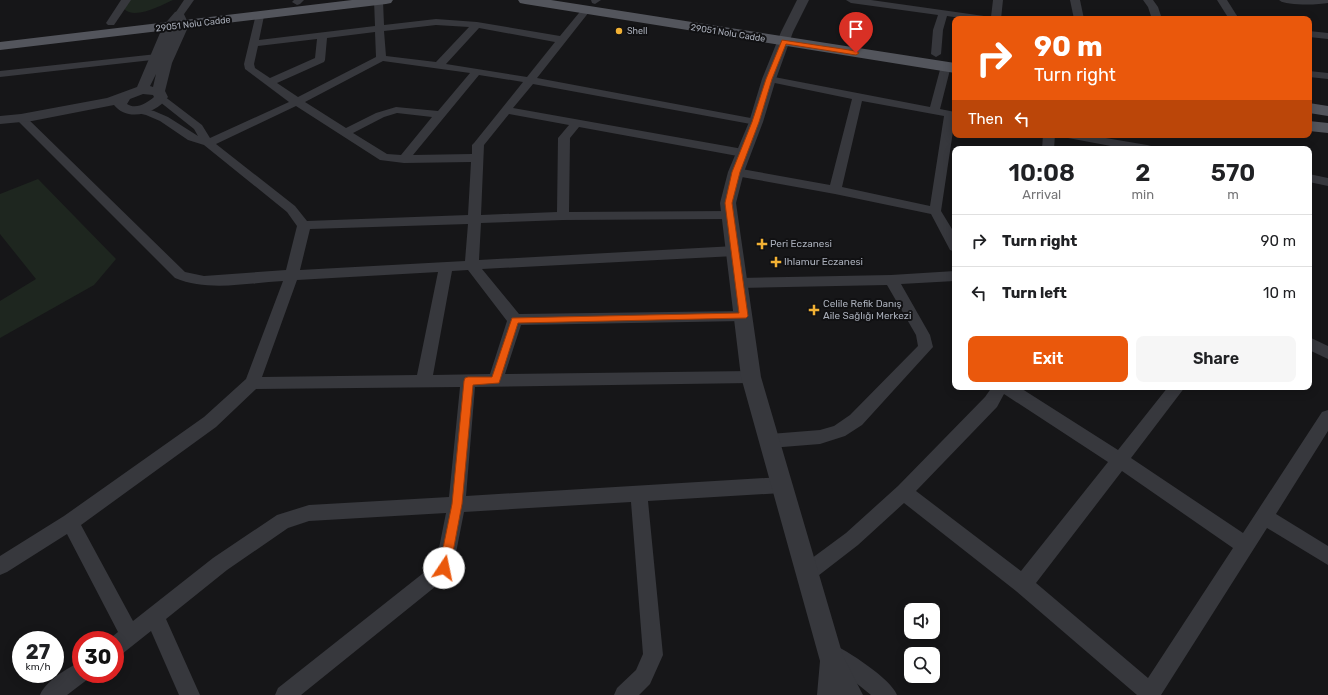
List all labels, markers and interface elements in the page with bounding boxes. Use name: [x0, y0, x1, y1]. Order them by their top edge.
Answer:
pin: [839, 12, 873, 53]
street label: 29051 Nolu Cadde: [155, 14, 231, 34]
icon: arrive: [845, 18, 867, 40]
street label: 29051 Nolu Cadde: [690, 22, 766, 44]
marker: Shell: [614, 26, 624, 36]
place label: Shell: [627, 26, 648, 36]
text: 90 m: [1034, 30, 1103, 63]
icon: right: [968, 32, 1020, 84]
text: Turn right: [1034, 64, 1116, 86]
icon: left: [1011, 108, 1033, 130]
text: Then: [968, 110, 1003, 128]
text: 10:08: [1009, 159, 1075, 187]
text: 2: [1135, 159, 1150, 187]
text: 570: [1211, 159, 1255, 187]
text: Arrival: [1022, 187, 1061, 202]
text: min: [1132, 187, 1154, 202]
text: m: [1227, 187, 1239, 202]
icon: right: [968, 230, 990, 252]
text: Turn right: [1002, 232, 1077, 250]
text: 90 m: [1261, 232, 1296, 250]
place label: Peri Eczanesi: [770, 238, 832, 250]
marker: Peri Eczanesi: [757, 239, 767, 249]
place label: Ihlamur Eczanesi: [784, 256, 863, 268]
marker: Ihlamur Eczanesi: [771, 257, 781, 267]
icon: left: [968, 282, 990, 304]
text: Turn left: [1002, 284, 1067, 302]
text: 10 m: [1263, 284, 1296, 302]
place label: Celile Refik Danış Aile Sağlığı Merkezi: [823, 298, 911, 322]
marker: Celile Refik Danış Aile Sağlığı Merkezi: [808, 304, 820, 316]
button: Exit: [968, 336, 1128, 382]
button: Share: [1136, 336, 1296, 382]
position arrow: [423, 547, 465, 589]
map controls: [904, 603, 940, 683]
button: sound: [904, 603, 940, 639]
speed limit sign: 30: [72, 631, 124, 683]
text: 27: [26, 640, 50, 664]
button: search: [904, 647, 940, 683]
text: km/h: [26, 661, 50, 673]

